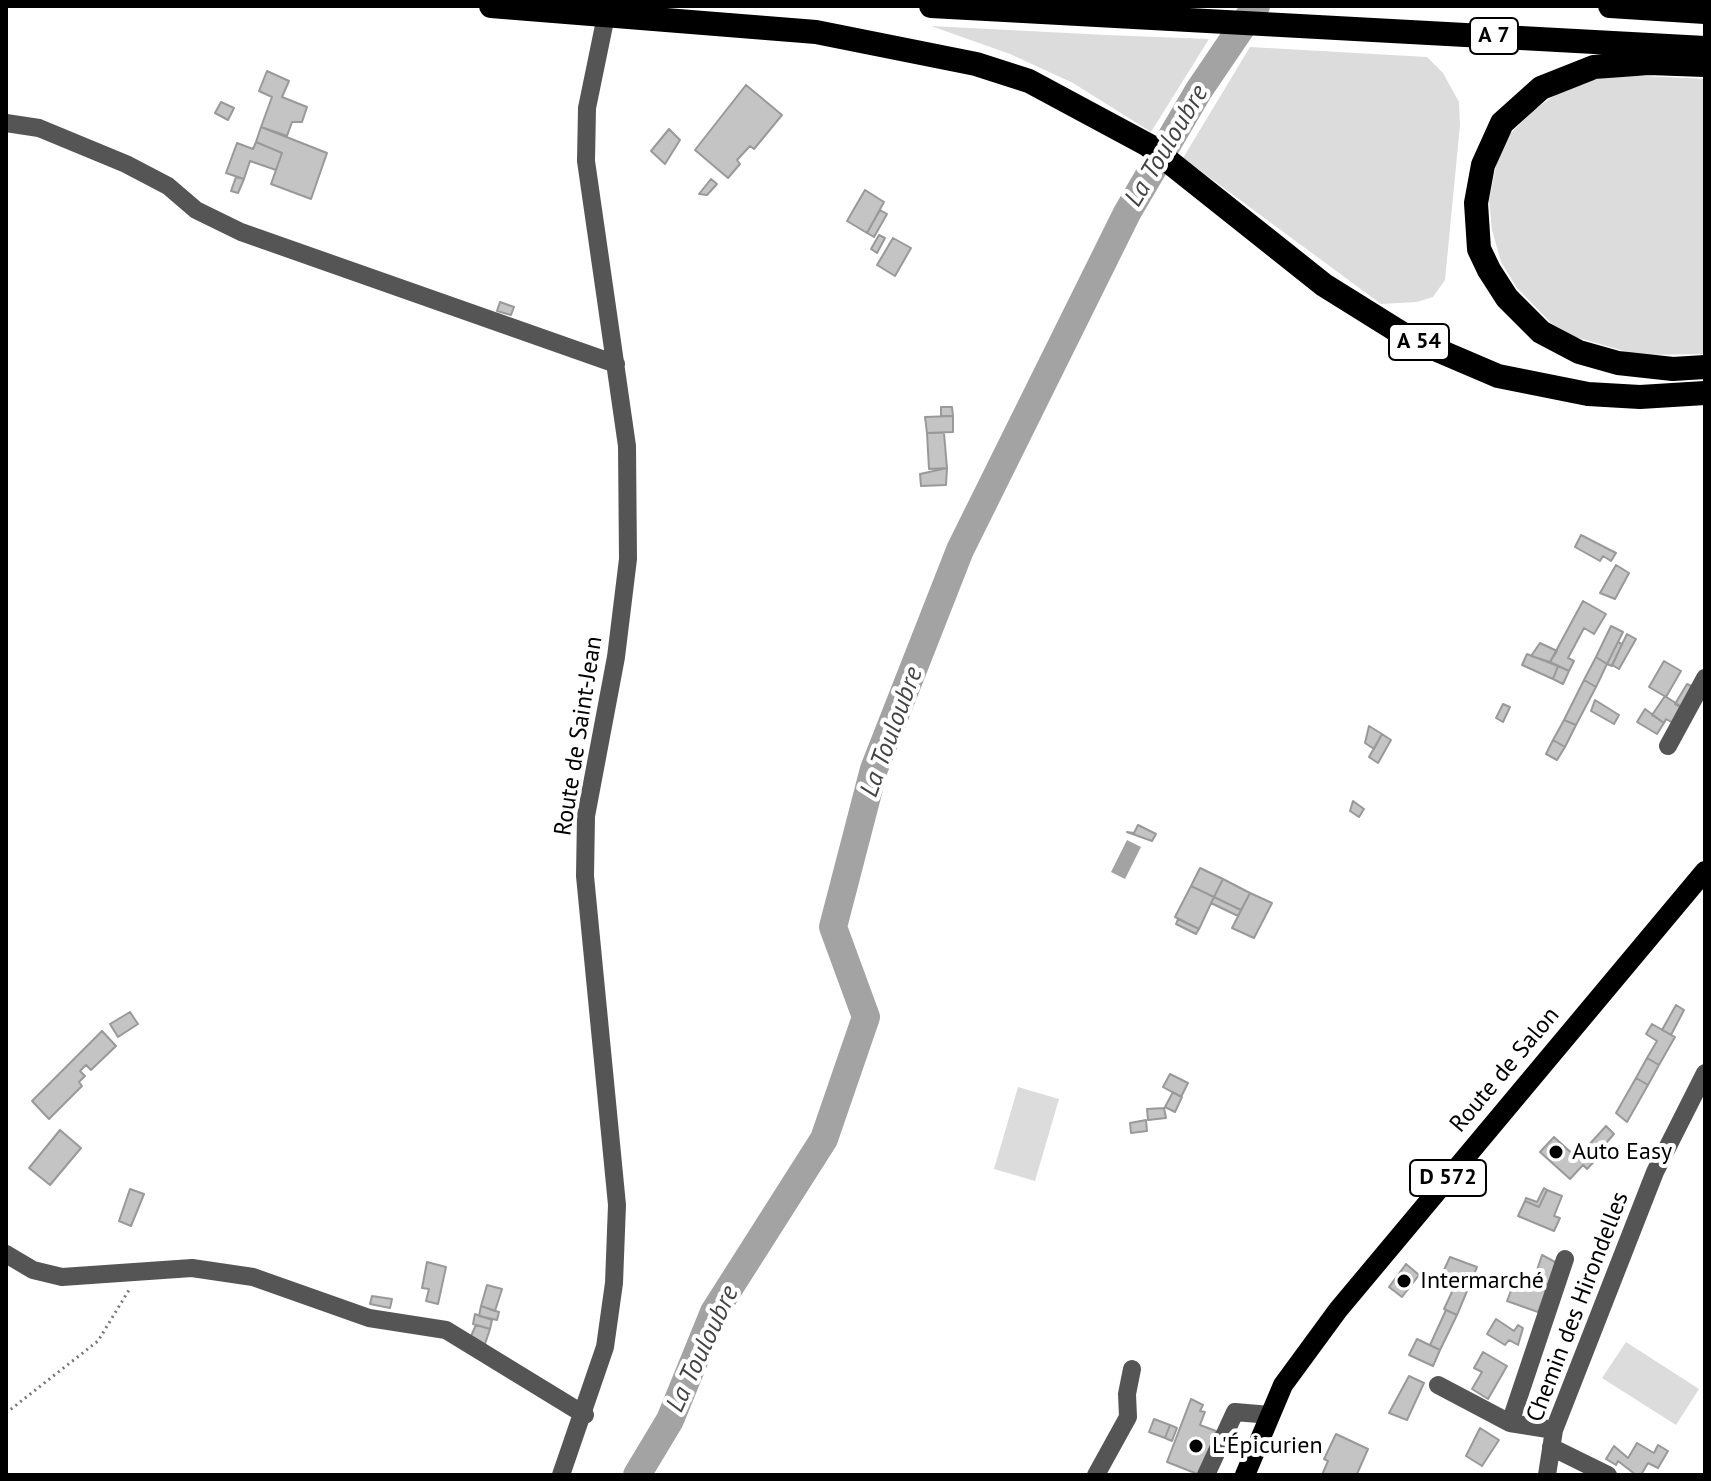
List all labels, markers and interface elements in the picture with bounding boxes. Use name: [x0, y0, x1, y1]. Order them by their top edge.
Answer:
road number: A 7: [1470, 18, 1518, 54]
water label: La Touloubre: [1119, 80, 1215, 212]
road number: A 54: [1389, 324, 1449, 360]
street label: Route de Saint-Jean: [549, 634, 609, 838]
water label: La Touloubre: [854, 663, 930, 801]
street label: Route de Salon: [1444, 1002, 1566, 1138]
place label: Auto Easy: [1572, 1138, 1672, 1166]
marker: Auto Easy: [1547, 1143, 1565, 1161]
road number: D 572: [1410, 1160, 1486, 1196]
street label: Chemin des Hirondelles: [1521, 1188, 1635, 1426]
place label: Intermarché: [1420, 1267, 1544, 1295]
marker: Intermarché: [1395, 1272, 1413, 1290]
water label: La Touloubre: [660, 1281, 746, 1417]
place label: L'Épicurien: [1212, 1432, 1323, 1460]
marker: L'Épicurien: [1187, 1437, 1205, 1455]

